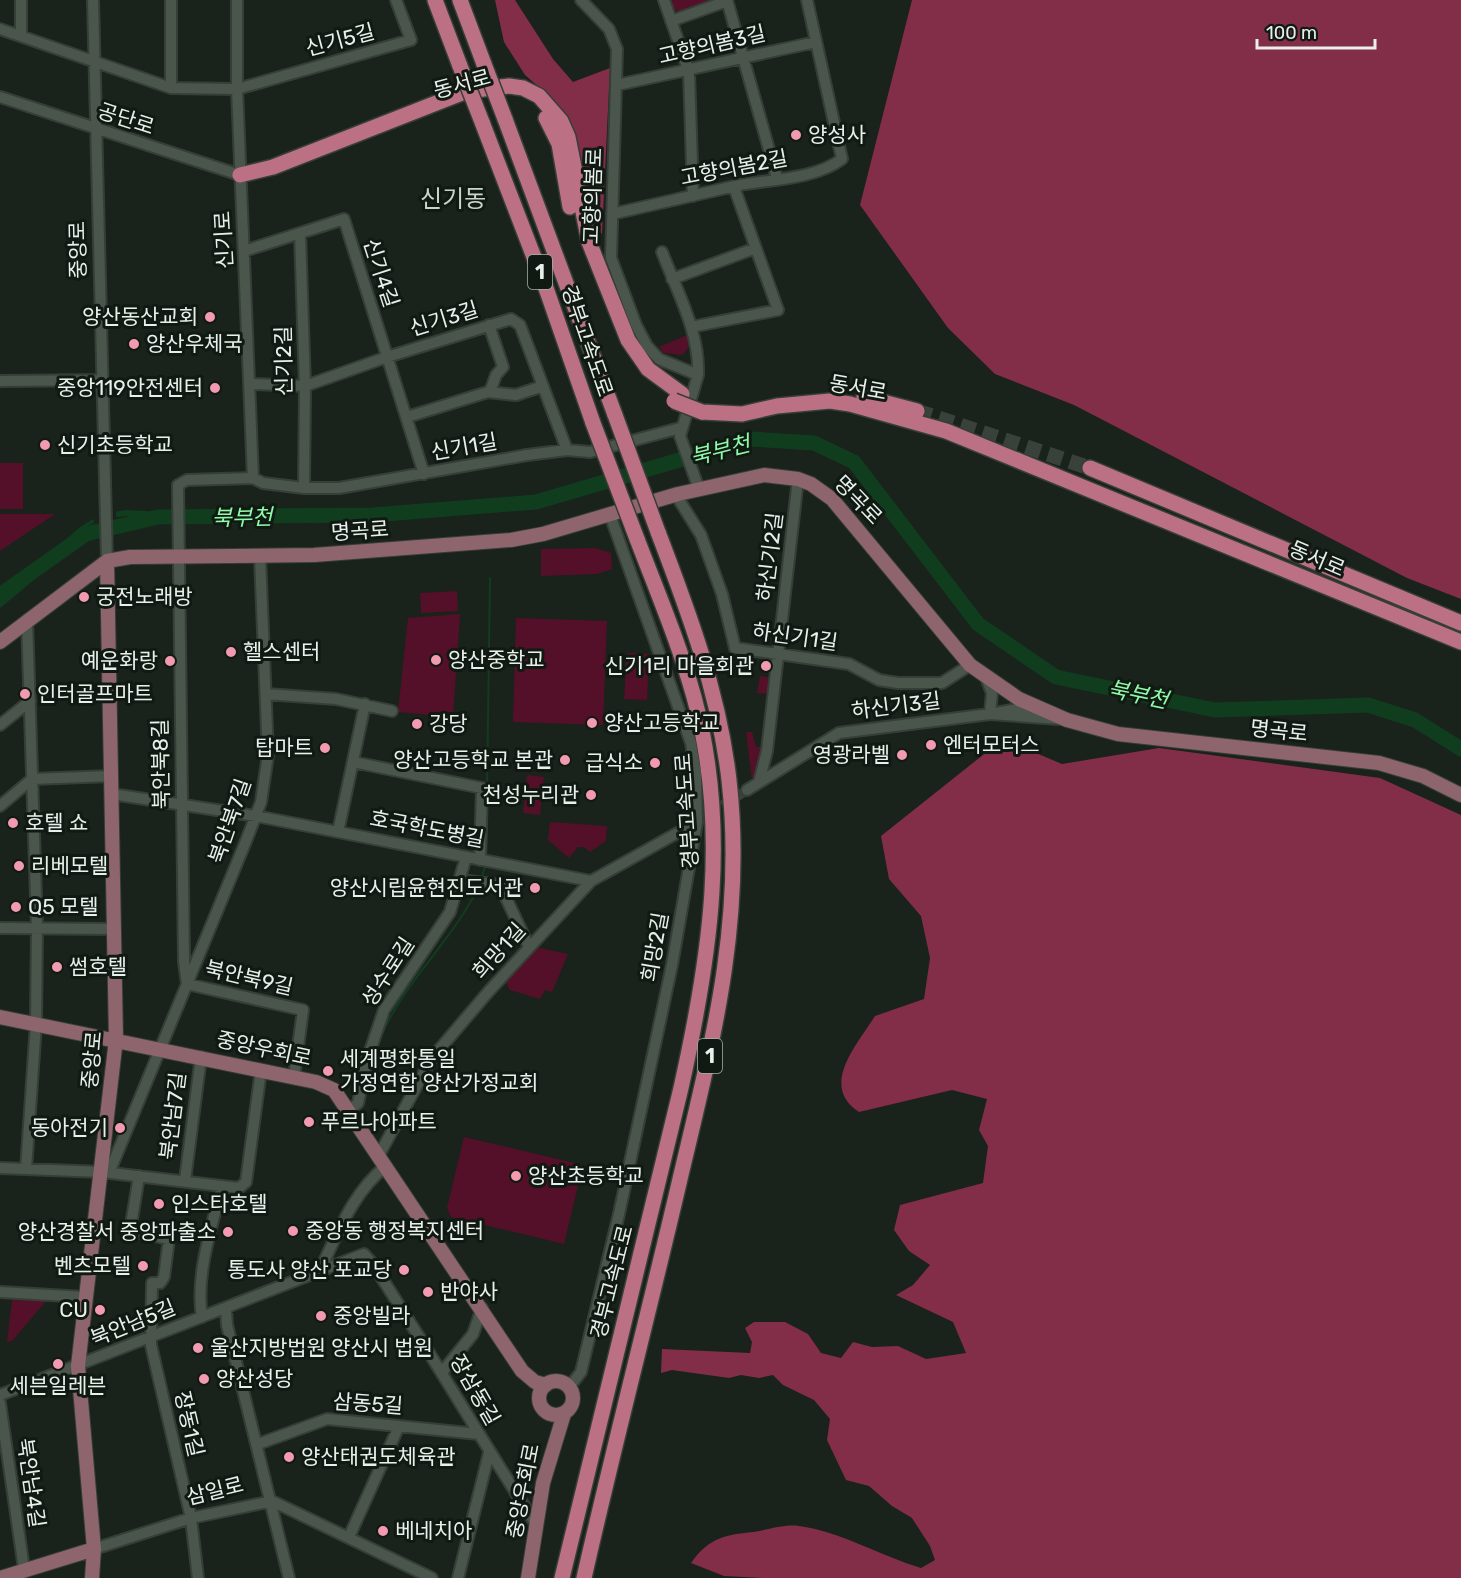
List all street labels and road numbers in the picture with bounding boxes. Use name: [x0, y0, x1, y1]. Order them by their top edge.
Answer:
street label: 신기5길: [303, 18, 377, 61]
street label: 고향의봄3길: [656, 20, 768, 69]
street label: 동서로: [431, 64, 493, 103]
street label: 공단로: [95, 98, 158, 139]
street label: 고향의봄2길: [678, 145, 790, 190]
street label: 고향의봄로: [578, 147, 607, 245]
street label: 신기로: [210, 210, 238, 270]
street label: 중앙로: [64, 221, 91, 279]
street label: 신기4길: [359, 235, 404, 310]
road number: 1: [528, 255, 552, 289]
street label: 경부고속도로: [557, 282, 618, 400]
street label: 신기3길: [406, 296, 481, 341]
street label: 신기2길: [270, 326, 297, 396]
street label: 동서로: [827, 370, 889, 405]
street label: 신기1길: [429, 428, 499, 465]
street label: 명곡로: [829, 470, 887, 529]
street label: 하신기2길: [752, 511, 787, 603]
street label: 명곡로: [330, 516, 390, 545]
street label: 동서로: [1286, 536, 1349, 581]
street label: 하신기1길: [751, 618, 840, 655]
street label: 하신기3길: [850, 688, 942, 723]
street label: 명곡로: [1249, 715, 1309, 746]
street label: 북안북8길: [147, 718, 174, 810]
street label: 경부고속도로: [670, 752, 703, 870]
street label: 북안북7길: [203, 775, 256, 867]
street label: 호국학도병길: [368, 805, 486, 852]
street label: 희망2길: [636, 910, 673, 984]
street label: 희망1길: [467, 917, 530, 984]
street label: 성수로길: [356, 933, 419, 1011]
street label: 북안북9길: [203, 955, 296, 1000]
street label: 중앙우회로: [214, 1026, 314, 1071]
street label: 중앙로: [77, 1030, 106, 1090]
road number: 1: [698, 1039, 722, 1073]
street label: 북안남7길: [155, 1071, 190, 1161]
street label: 경부고속도로: [585, 1223, 638, 1341]
street label: 북안남5길: [87, 1294, 179, 1351]
street label: 장삼동길: [445, 1350, 506, 1429]
street label: 장동1길: [170, 1388, 209, 1459]
street label: 삼동5길: [332, 1389, 404, 1418]
street label: 북안남4길: [13, 1436, 50, 1529]
street label: 중앙우회로: [501, 1441, 544, 1541]
street label: 삼일로: [184, 1471, 246, 1510]

